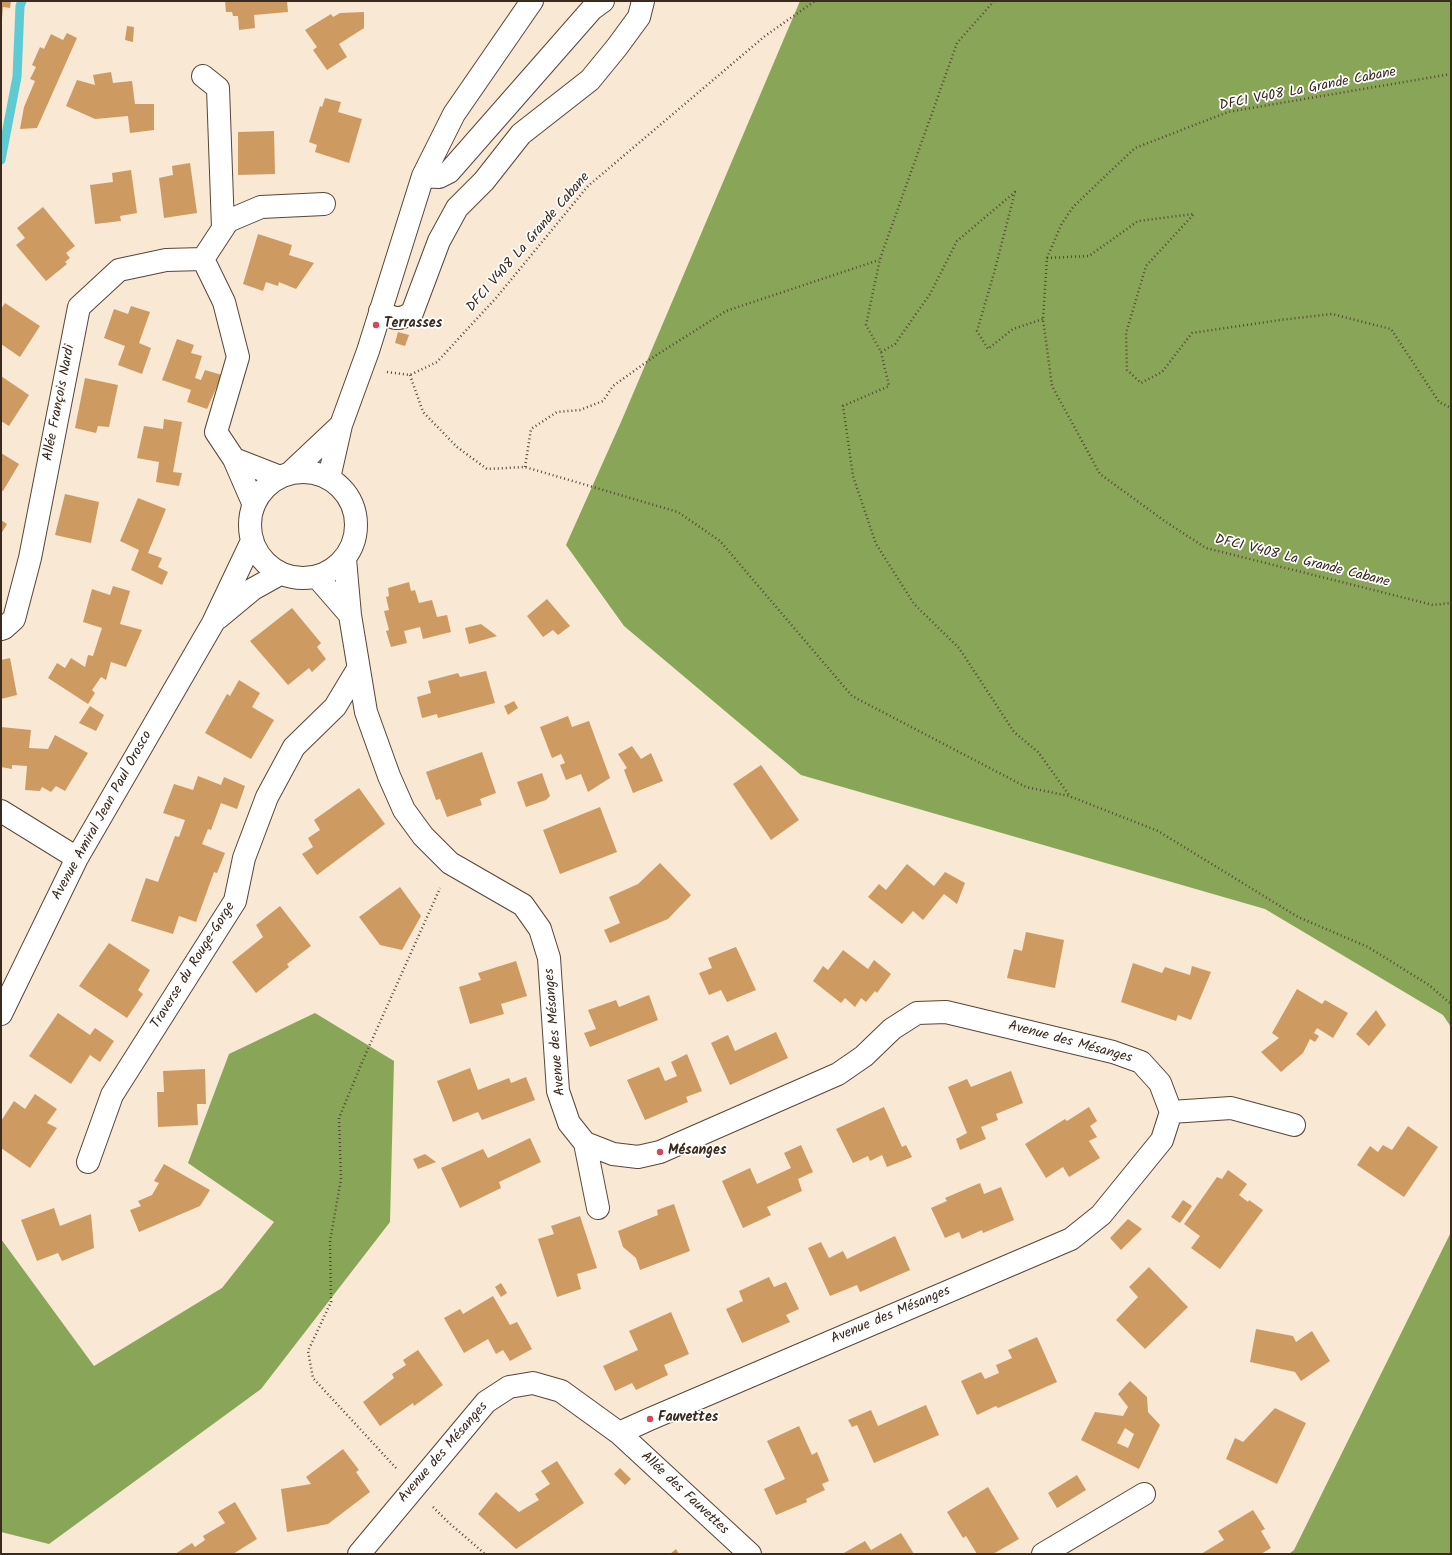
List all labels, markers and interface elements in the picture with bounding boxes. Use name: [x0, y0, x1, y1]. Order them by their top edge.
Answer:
street label: DFCI V408 La Grande Cabane: [1218, 65, 1398, 115]
street label: DFCI V408 La Grande Cabane: [464, 170, 594, 316]
place label: Terrasses: [384, 317, 442, 333]
marker: Terrasses: [371, 320, 381, 330]
street label: Allée François Nardi: [41, 344, 79, 462]
street label: DFCI V408 La Grande Cabane: [1213, 532, 1391, 592]
street label: Avenue Amiral Jean Paul Orosco: [49, 729, 157, 903]
street label: Traverse du Rouge-Gorge: [148, 900, 240, 1032]
street label: Avenue des Mésanges: [542, 968, 570, 1096]
street label: Avenue des Mésanges: [1006, 1018, 1134, 1068]
place label: Mésanges: [668, 1144, 726, 1160]
marker: Mésanges: [655, 1147, 665, 1157]
street label: Avenue des Mésanges: [829, 1283, 953, 1349]
street label: Avenue des Mésanges: [396, 1399, 492, 1507]
place label: Fauvettes: [658, 1411, 718, 1427]
marker: Fauvettes: [645, 1414, 655, 1424]
street label: Allée des Fauvettes: [637, 1449, 731, 1539]

